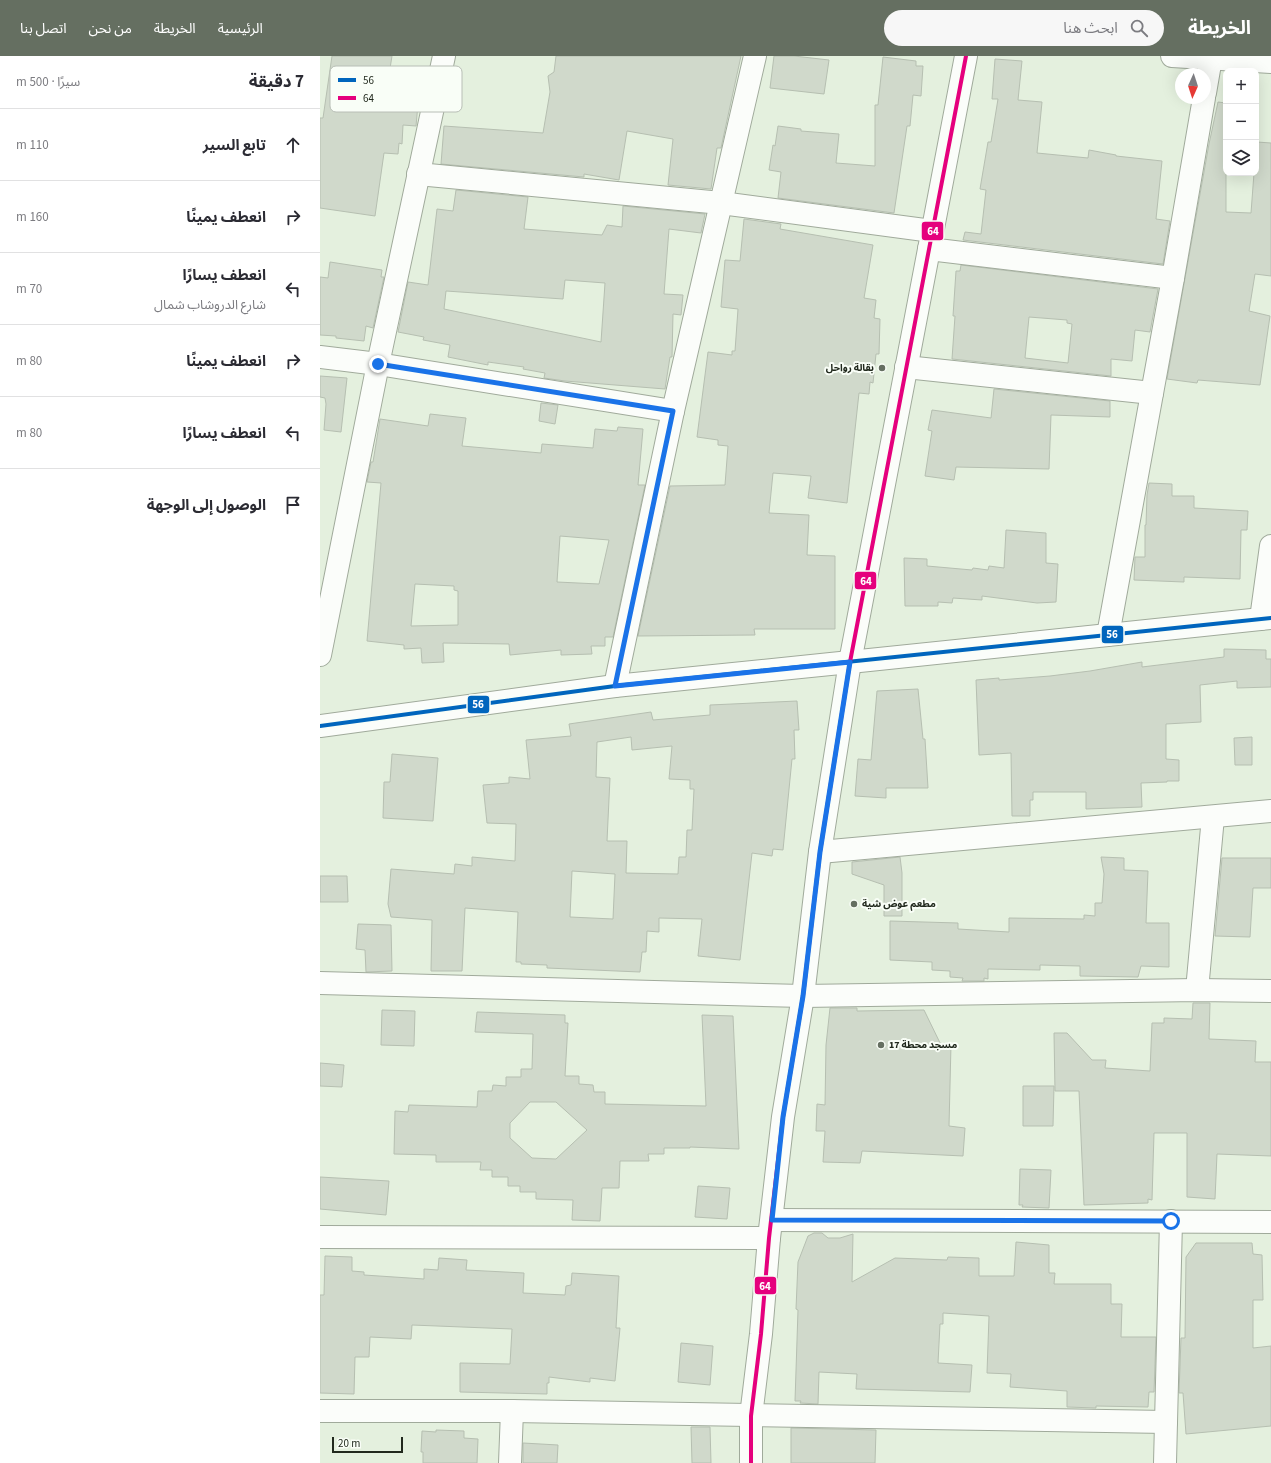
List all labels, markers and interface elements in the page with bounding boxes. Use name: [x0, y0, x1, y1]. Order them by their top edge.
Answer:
search box: [884, 10, 1164, 46]
text: الخريطة: [1188, 15, 1251, 42]
icon: search: [1128, 17, 1150, 39]
text: ابحث هنا: [1063, 18, 1118, 39]
text: اتصل بنا: [20, 19, 66, 39]
text: من نحن: [88, 19, 132, 39]
text: الخريطة: [154, 19, 196, 39]
text: الرئيسية: [218, 19, 263, 39]
legend: [330, 66, 462, 112]
north arrow: [1175, 68, 1211, 104]
map controls: [1223, 68, 1259, 176]
button: +: [1223, 68, 1259, 104]
text: 7 دقيقة: [249, 70, 304, 94]
text: سيرًا · 500 m: [16, 73, 80, 91]
text: 56: [363, 73, 374, 88]
text: 64: [363, 91, 374, 106]
button: −: [1223, 104, 1259, 140]
icon: ahead: [282, 134, 304, 156]
text: تابع السير: [203, 135, 266, 156]
text: 110 m: [16, 136, 49, 154]
button: layers: [1223, 140, 1259, 176]
icon: right: [282, 206, 304, 228]
text: انعطف يمينًا: [186, 207, 266, 228]
text: 160 m: [16, 208, 49, 226]
line badge: 64: [921, 221, 944, 241]
text: 64: [927, 224, 939, 239]
text: انعطف يسارًا: [182, 265, 266, 286]
icon: left: [282, 278, 304, 300]
text: 70 m: [16, 280, 42, 298]
text: شارع الدروشاب شمال: [154, 296, 266, 314]
icon: right: [282, 350, 304, 372]
text: انعطف يمينًا: [186, 351, 266, 372]
text: 80 m: [16, 352, 42, 370]
route end: [369, 355, 387, 373]
place label: بقالة رواحل: [826, 361, 874, 375]
marker: بقالة رواحل: [877, 363, 887, 373]
icon: left: [282, 422, 304, 444]
text: انعطف يسارًا: [182, 423, 266, 444]
text: 80 m: [16, 424, 42, 442]
icon: arrive: [282, 494, 304, 516]
text: الوصول إلى الوجهة: [147, 495, 266, 516]
line badge: 64: [854, 571, 877, 590]
text: 64: [860, 574, 872, 589]
line badge: 56: [1101, 625, 1124, 644]
text: 56: [1106, 627, 1118, 642]
line badge: 56: [467, 695, 490, 714]
text: 56: [472, 697, 484, 712]
place label: مطعم عوض شية: [862, 897, 936, 911]
marker: مطعم عوض شية: [849, 899, 859, 909]
place label: مسجد محطة 17: [889, 1038, 958, 1052]
marker: مسجد محطة 17: [876, 1040, 886, 1050]
route start: [1162, 1212, 1180, 1230]
line badge: 64: [754, 1276, 777, 1295]
text: 64: [759, 1279, 771, 1294]
scale bar: [332, 1435, 403, 1454]
text: 20 m: [338, 1436, 360, 1451]

